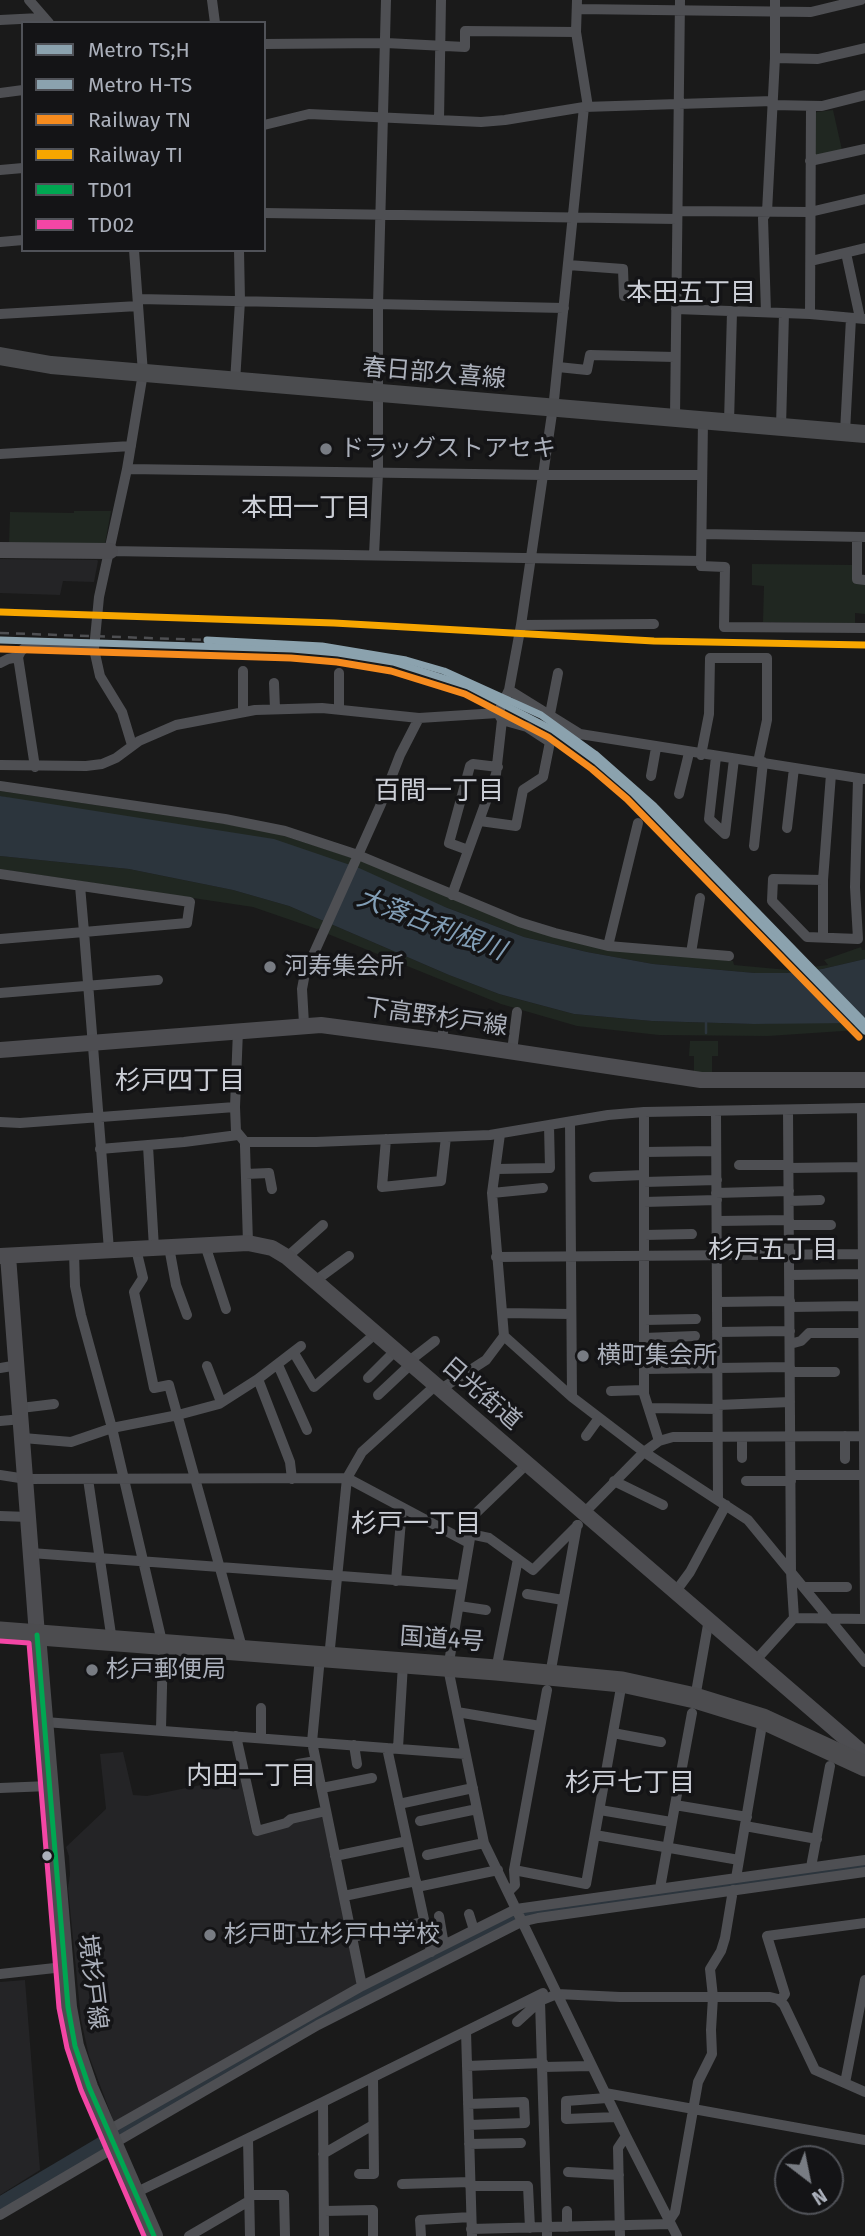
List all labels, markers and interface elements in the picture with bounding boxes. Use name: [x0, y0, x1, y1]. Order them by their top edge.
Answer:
legend: [21, 21, 266, 252]
text: Metro TS;H: [88, 37, 190, 63]
text: Metro H-TS: [88, 72, 192, 98]
text: Railway TN: [88, 107, 191, 133]
text: Railway TI: [88, 142, 183, 168]
text: TD01: [88, 177, 133, 203]
text: TD02: [88, 212, 134, 238]
district label: 本田五丁目: [626, 278, 756, 310]
street label: 春日部久喜線: [361, 353, 507, 395]
place label: ドラッグストアセキ: [340, 435, 556, 463]
marker: ドラッグストアセキ: [318, 441, 334, 457]
district label: 本田一丁目: [241, 493, 371, 525]
district label: 百間一丁目: [374, 776, 504, 808]
water label: 大落古利根川: [353, 882, 509, 968]
place label: 河寿集会所: [284, 953, 404, 981]
marker: 河寿集会所: [262, 959, 278, 975]
street label: 下高野杉戸線: [363, 994, 509, 1042]
district label: 杉戸四丁目: [115, 1066, 245, 1098]
district label: 杉戸五丁目: [708, 1235, 838, 1267]
place label: 横町集会所: [597, 1342, 717, 1370]
marker: 横町集会所: [575, 1348, 591, 1364]
street label: 日光街道: [435, 1352, 527, 1436]
district label: 杉戸一丁目: [351, 1509, 481, 1541]
street label: 国道4号: [399, 1623, 485, 1657]
place label: 杉戸郵便局: [106, 1656, 226, 1684]
marker: 杉戸郵便局: [84, 1662, 100, 1678]
district label: 内田一丁目: [186, 1761, 316, 1793]
district label: 杉戸七丁目: [565, 1768, 695, 1800]
unlabelled marker: [40, 1849, 54, 1863]
place label: 杉戸町立杉戸中学校: [224, 1921, 440, 1949]
marker: 杉戸町立杉戸中学校: [202, 1927, 218, 1943]
street label: 境杉戸線: [72, 1933, 112, 2031]
north arrow: [774, 2145, 844, 2215]
text: N: [808, 2183, 831, 2210]

